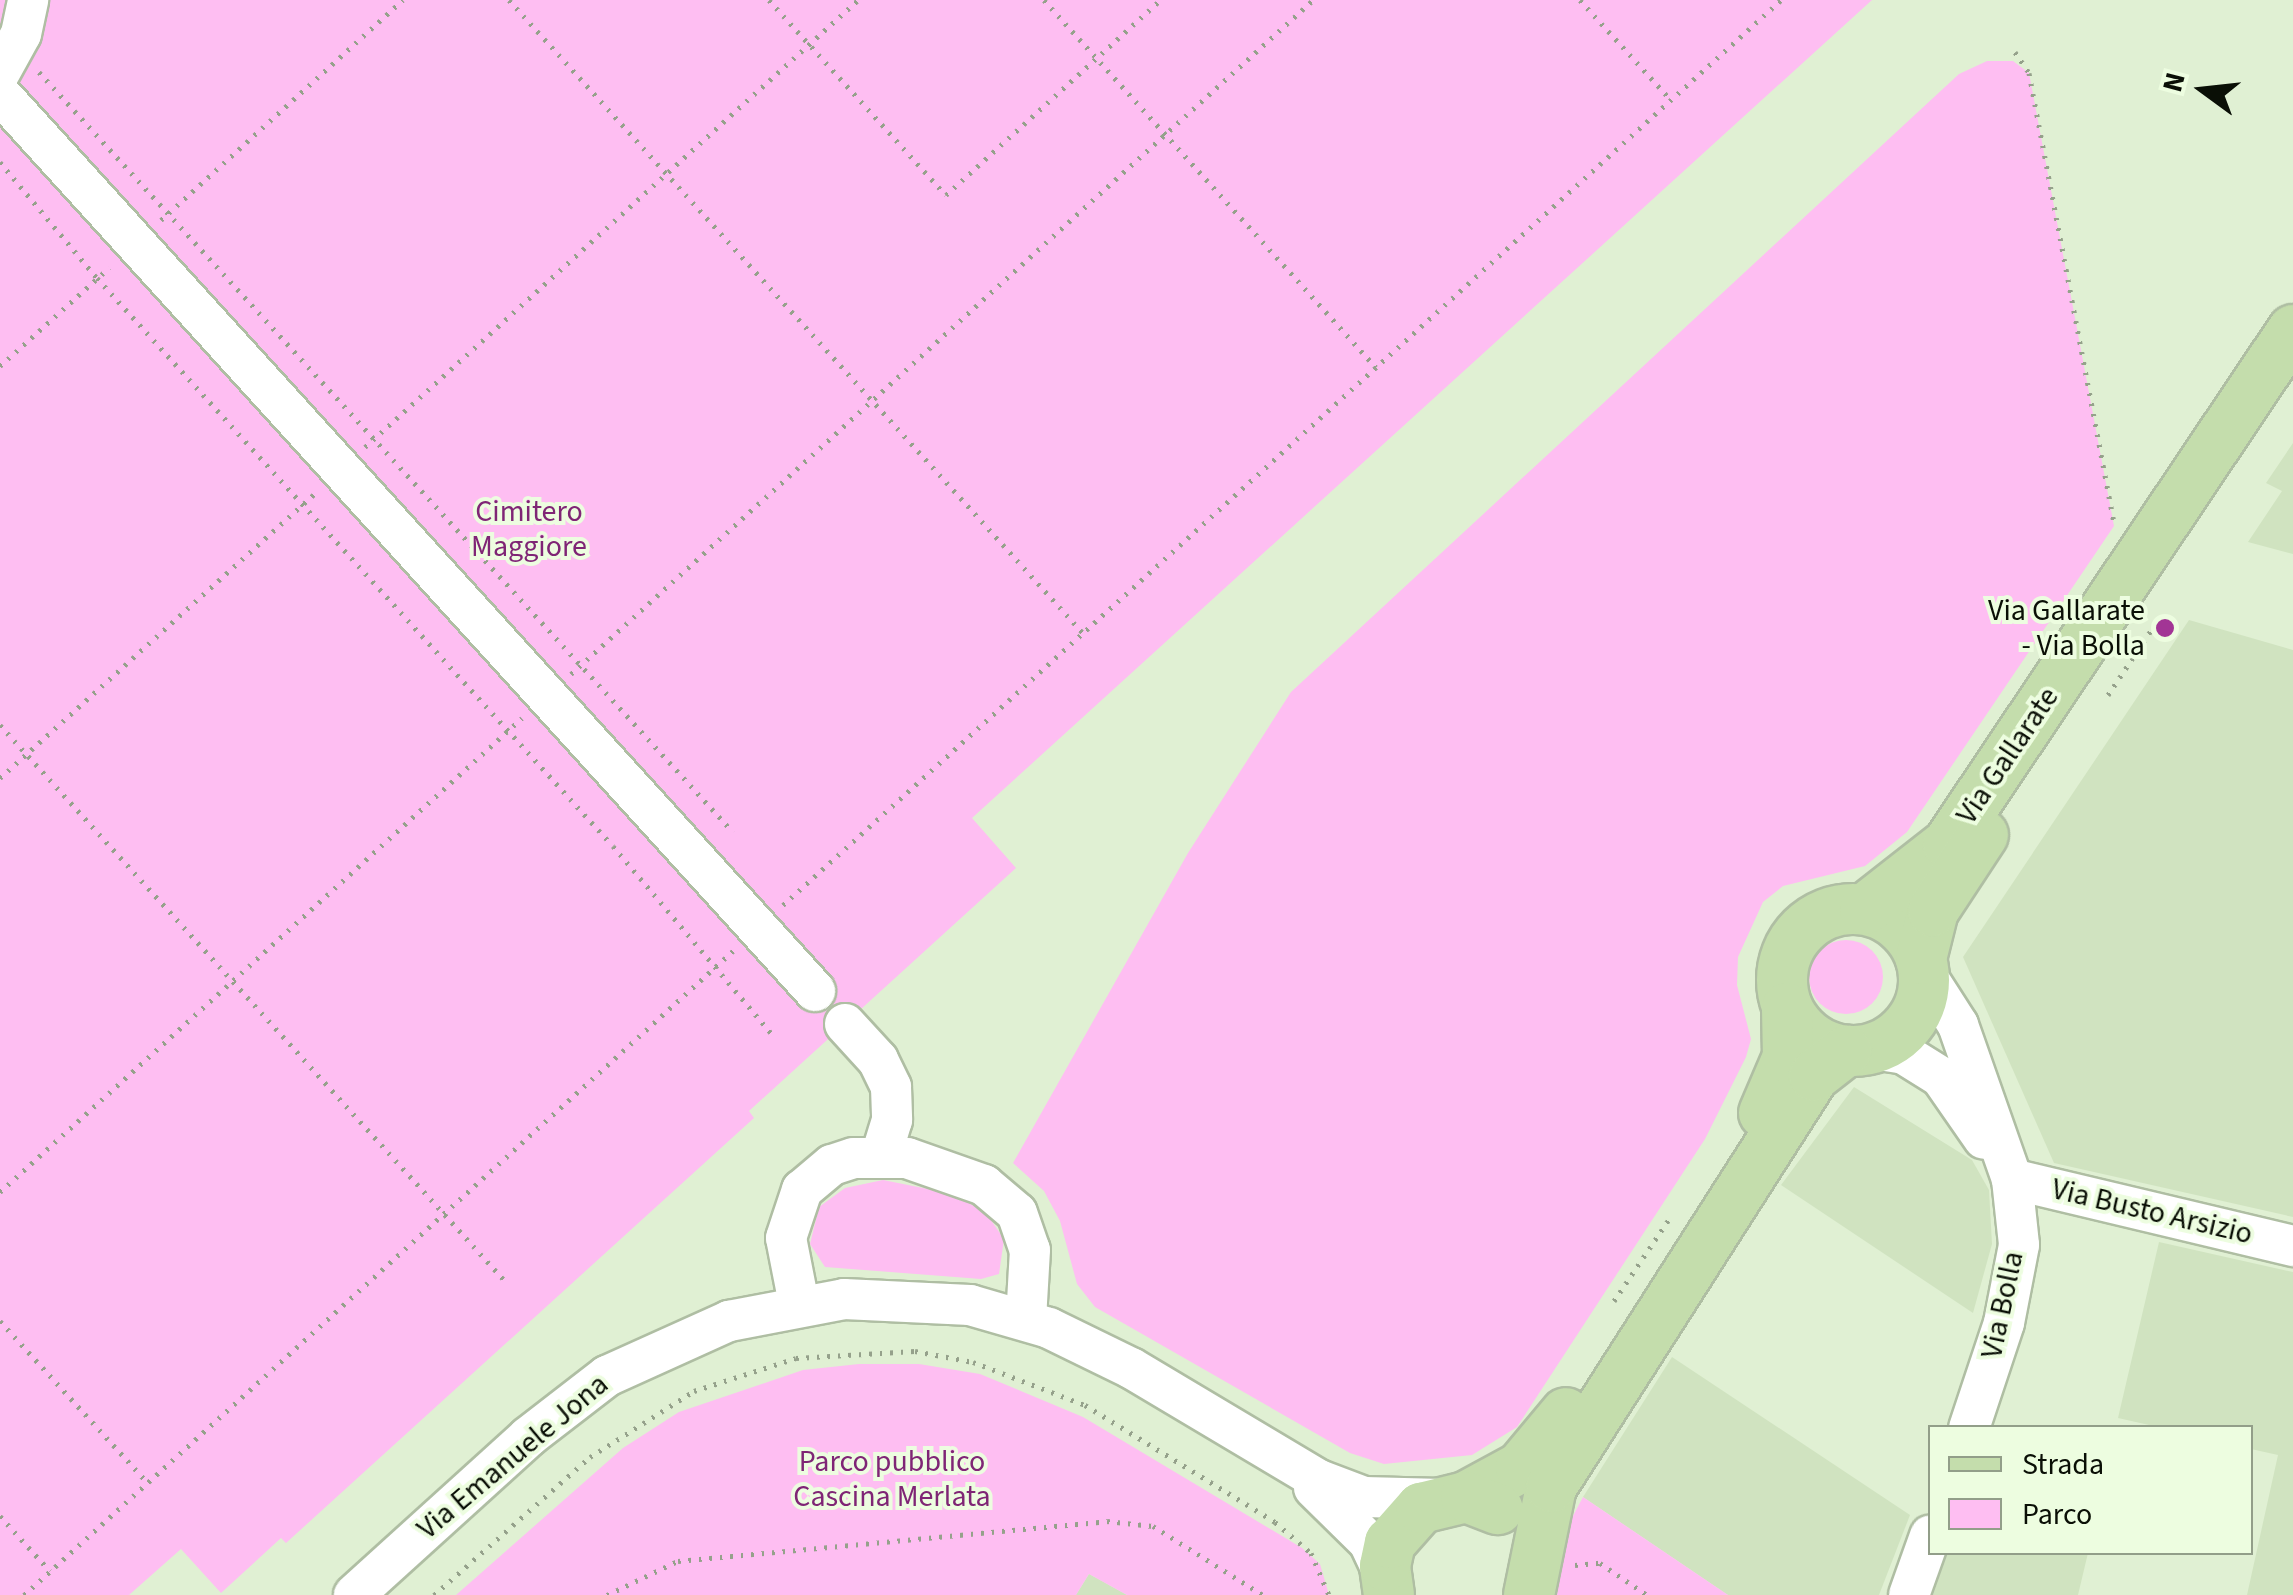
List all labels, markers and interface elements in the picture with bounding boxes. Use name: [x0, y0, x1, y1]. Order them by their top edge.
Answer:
north arrow: [2153, 40, 2253, 140]
text: N: [2152, 68, 2196, 96]
park label: Cimitero Maggiore: [471, 494, 587, 564]
place label: Via Gallarate - Via Bolla: [1988, 593, 2145, 664]
marker: Via Gallarate - Via Bolla: [2154, 617, 2176, 639]
street label: Via Gallarate: [1949, 681, 2067, 831]
street label: Via Busto Arsizio: [2048, 1171, 2256, 1253]
street label: Via Bolla: [1974, 1248, 2032, 1362]
street label: Via Emanuele Jona: [410, 1367, 616, 1547]
legend: [1928, 1425, 2253, 1555]
text: Strada: [2022, 1443, 2104, 1486]
park label: Parco pubblico Cascina Merlata: [793, 1444, 991, 1514]
text: Parco: [2022, 1493, 2092, 1536]

